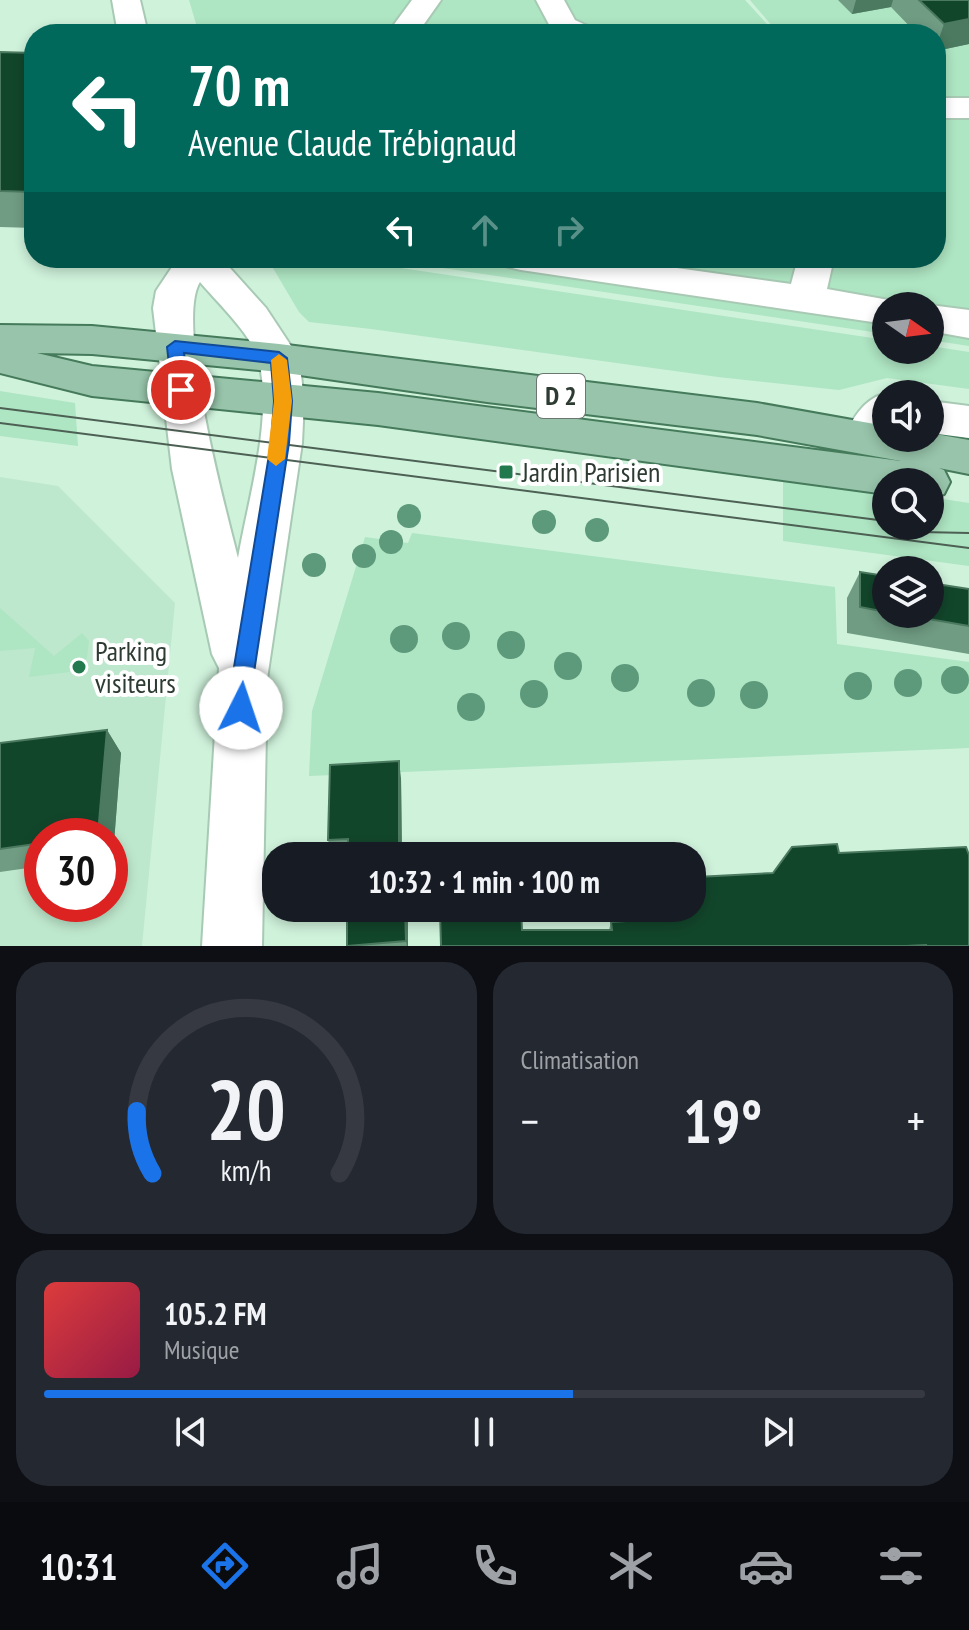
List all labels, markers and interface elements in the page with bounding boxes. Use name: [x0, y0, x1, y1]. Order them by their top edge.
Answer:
text: 70 m: [188, 49, 290, 121]
icon: left: [56, 56, 160, 160]
text: Avenue Claude Trébignaud: [188, 119, 517, 166]
icon: left: [379, 208, 423, 252]
icon: ahead: [463, 208, 507, 252]
icon: right: [547, 208, 591, 252]
north arrow: [872, 292, 944, 364]
map controls: [872, 292, 944, 628]
pin: [147, 356, 215, 424]
icon: arrive: [159, 368, 203, 412]
road number: D 2: [537, 374, 585, 418]
button: sound: [872, 380, 944, 452]
place label: Jardin Parisien: [521, 453, 660, 490]
marker: Jardin Parisien: [497, 463, 515, 481]
button: search: [872, 468, 944, 540]
button: layers: [872, 556, 944, 628]
place label: Parking visiteurs: [95, 632, 176, 701]
marker: Parking visiteurs: [70, 658, 88, 676]
position arrow: [199, 666, 283, 750]
speed limit sign: 30: [24, 818, 128, 922]
text: 10:32 · 1 min · 100 m: [368, 862, 600, 901]
text: Climatisation: [521, 1043, 639, 1076]
text: 20: [206, 1055, 286, 1163]
text: 19°: [683, 1082, 762, 1160]
text: −: [521, 1092, 539, 1149]
text: +: [907, 1092, 925, 1149]
text: km/h: [221, 1152, 272, 1189]
text: 105.2 FM: [164, 1294, 266, 1333]
text: Musique: [164, 1333, 240, 1366]
icon: previous: [169, 1410, 213, 1454]
icon: pause: [462, 1410, 506, 1454]
icon: next: [756, 1410, 800, 1454]
icon: directions: [197, 1538, 253, 1594]
icon: music: [332, 1538, 388, 1594]
icon: phone: [467, 1538, 523, 1594]
icon: climate: [603, 1538, 659, 1594]
icon: car: [738, 1538, 794, 1594]
icon: filters: [873, 1538, 929, 1594]
text: 10:31: [40, 1543, 118, 1590]

